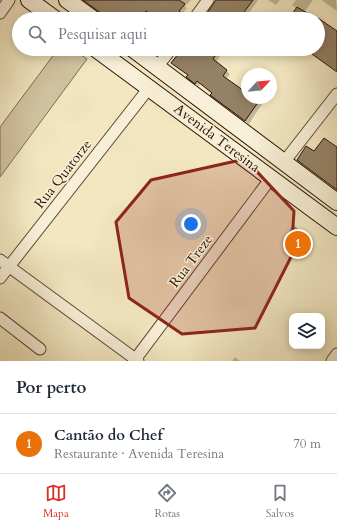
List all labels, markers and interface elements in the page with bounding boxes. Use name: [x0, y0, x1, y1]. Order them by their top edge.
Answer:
search box: [12, 12, 325, 56]
icon: search: [26, 23, 48, 45]
text: Pesquisar aqui: [58, 24, 147, 44]
north arrow: [241, 68, 277, 104]
street label: Avenida Teresina: [170, 99, 264, 177]
street label: Rua Quatorze: [30, 136, 96, 212]
your location: [181, 214, 201, 234]
pin: 1: [285, 229, 311, 259]
street label: Rua Treze: [165, 231, 217, 291]
map controls: [289, 313, 325, 349]
button: layers: [289, 313, 325, 349]
text: Por perto: [16, 376, 86, 399]
text: Cantão do Chef: [54, 425, 163, 445]
text: 1: [26, 435, 32, 453]
text: 70 m: [293, 435, 321, 453]
text: Restaurante · Avenida Teresina: [54, 445, 224, 463]
tab: Mapa: [43, 482, 69, 521]
tab: Rotas: [154, 482, 180, 521]
tab: Salvos: [266, 482, 294, 521]

